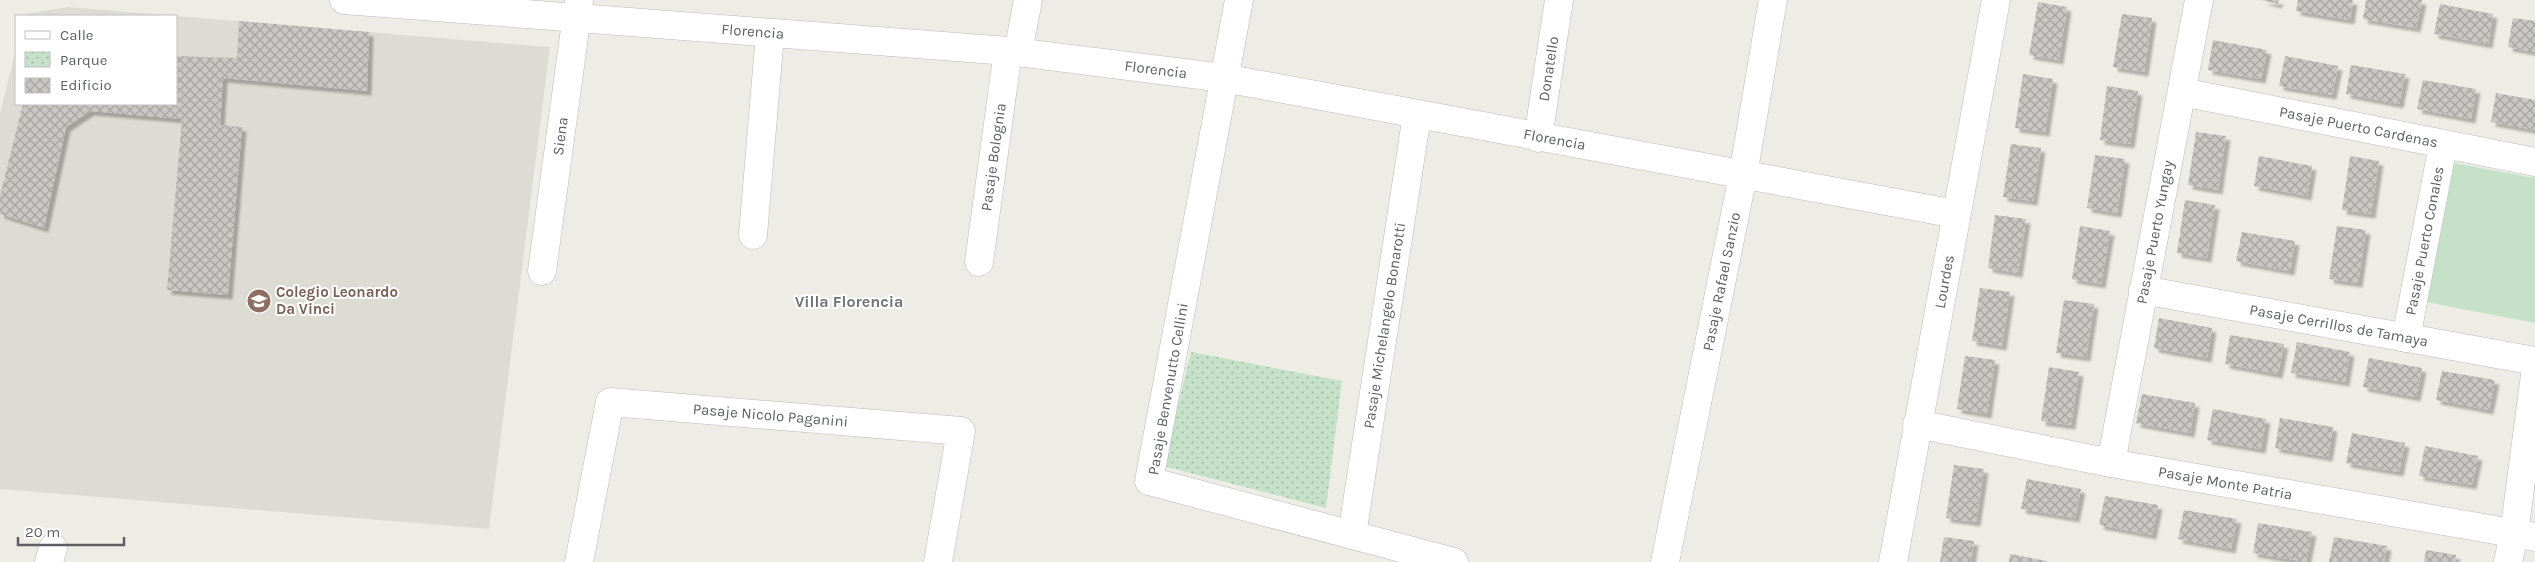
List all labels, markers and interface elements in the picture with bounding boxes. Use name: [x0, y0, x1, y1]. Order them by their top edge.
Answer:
legend: [15, 15, 178, 105]
street label: Florencia: [721, 20, 785, 43]
text: Calle: [60, 26, 94, 44]
street label: Donatello: [1535, 35, 1562, 102]
text: Parque: [60, 51, 108, 69]
street label: Florencia: [1124, 57, 1188, 82]
text: Edificio: [60, 76, 112, 94]
street label: Pasaje Bolognia: [977, 102, 1010, 212]
street label: Pasaje Puerto Cardenas: [2278, 102, 2439, 152]
street label: Siena: [549, 116, 572, 157]
street label: Florencia: [1522, 125, 1587, 154]
street label: Pasaje Puerto Yungay: [2132, 159, 2177, 305]
street label: Pasaje Puerto Conales: [2402, 165, 2448, 317]
street label: Pasaje Rafael Sanzio: [1699, 211, 1744, 353]
street label: Pasaje Michelangelo Bonarotti: [1360, 221, 1409, 430]
street label: Lourdes: [1931, 253, 1958, 310]
place label: Colegio Leonardo Da Vinci: [276, 283, 398, 318]
school or university icon: Colegio Leonardo Da Vinci: [246, 288, 272, 314]
district label: Villa Florencia: [795, 292, 903, 311]
street label: Pasaje Cerrillos de Tamaya: [2248, 300, 2430, 350]
street label: Pasaje Benvenutto Cellini: [1144, 302, 1192, 476]
street label: Pasaje Nicolo Paganini: [692, 400, 849, 431]
street label: Pasaje Monte Patria: [2157, 462, 2294, 504]
scale bar: [18, 514, 124, 546]
text: 20 m: [25, 523, 60, 541]

